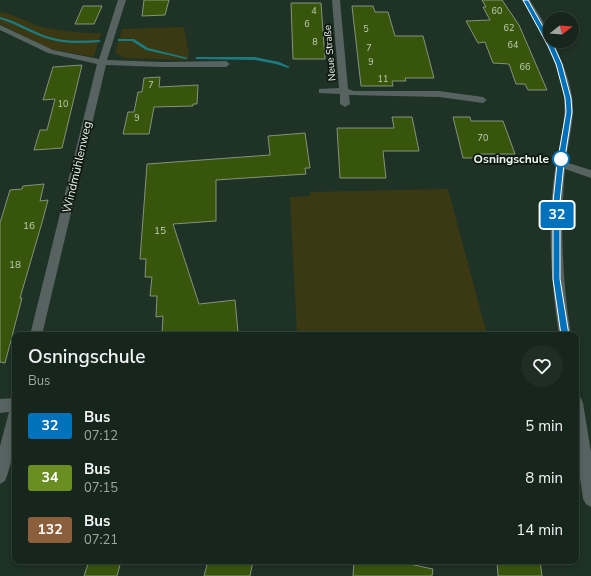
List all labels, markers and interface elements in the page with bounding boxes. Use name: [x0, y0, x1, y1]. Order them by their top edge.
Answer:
house number: 4: [311, 5, 317, 17]
house number: 60: [492, 5, 502, 17]
north arrow: [543, 12, 579, 48]
map controls: [543, 12, 579, 48]
house number: 6: [304, 18, 310, 30]
house number: 62: [504, 22, 514, 34]
house number: 5: [363, 23, 369, 35]
street label: Neue Straße: [321, 24, 339, 82]
house number: 8: [312, 36, 318, 48]
house number: 64: [508, 39, 519, 51]
house number: 7: [366, 42, 372, 54]
house number: 9: [368, 56, 374, 68]
house number: 66: [520, 61, 530, 73]
house number: 11: [378, 73, 388, 85]
house number: 7: [148, 79, 154, 91]
house number: 10: [58, 98, 68, 110]
house number: 9: [134, 112, 140, 124]
street label: Windmühlenweg: [59, 120, 95, 214]
house number: 70: [478, 132, 488, 144]
marker: Osningschule: [552, 150, 570, 168]
place label: Osningschule: [474, 151, 549, 167]
line badge: 32: [539, 202, 575, 228]
text: 32: [549, 205, 565, 224]
house number: 16: [23, 219, 35, 233]
house number: 15: [154, 224, 166, 238]
house number: 18: [9, 258, 21, 272]
text: Osningschule: [28, 344, 145, 370]
button: heart: [521, 345, 563, 387]
text: Bus: [28, 372, 50, 390]
text: Bus: [84, 407, 110, 427]
text: 32: [42, 416, 58, 435]
text: 5 min: [525, 416, 563, 436]
text: 07:12: [84, 427, 118, 445]
text: Bus: [84, 459, 110, 479]
text: 34: [42, 468, 58, 487]
text: 8 min: [525, 468, 563, 488]
text: 07:15: [84, 479, 118, 497]
text: Bus: [84, 511, 110, 531]
text: 132: [37, 520, 63, 539]
text: 14 min: [516, 520, 563, 540]
text: 07:21: [84, 531, 118, 549]

